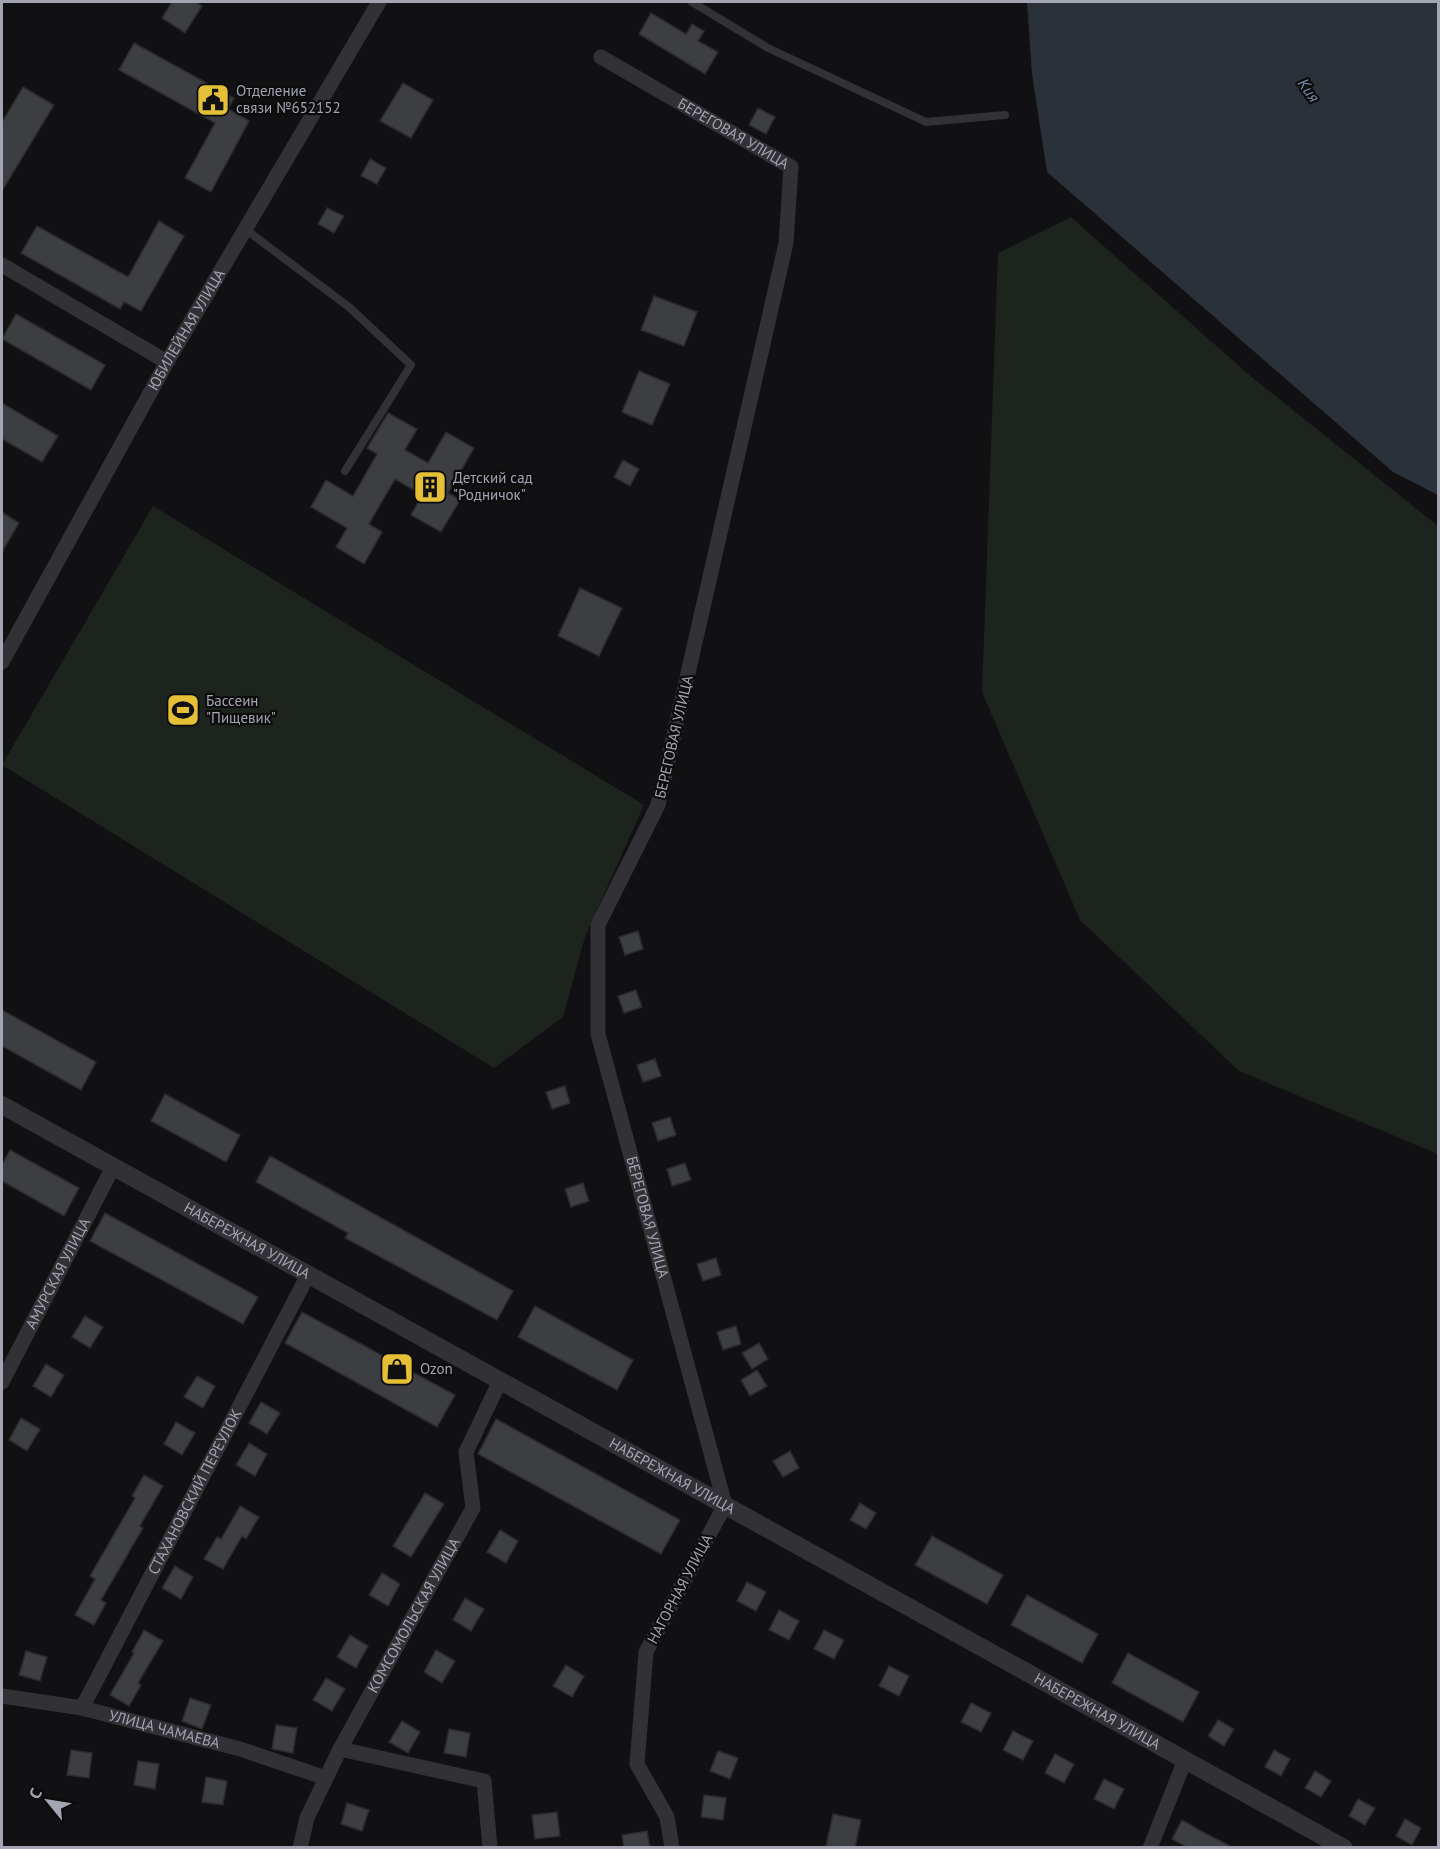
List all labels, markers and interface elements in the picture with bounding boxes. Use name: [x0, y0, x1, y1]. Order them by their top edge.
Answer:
water label: Кия: [1294, 74, 1325, 106]
place label: Отделение связи №652152: [236, 81, 341, 117]
public building icon: Отделение связи №652152: [195, 82, 231, 118]
street label: БЕРЕГОВАЯ УЛИЦА: [675, 94, 793, 173]
street label: ЮБИЛЕЙНАЯ УЛИЦА: [143, 265, 229, 393]
place label: Детский сад "Родничок": [453, 468, 533, 504]
building icon: Детский сад "Родничок": [412, 469, 448, 505]
street label: БЕРЕГОВАЯ УЛИЦА: [650, 673, 697, 800]
place label: Бассеин "Пищевик": [206, 691, 276, 727]
sports icon: Бассеин "Пищевик": [165, 692, 201, 728]
street label: БЕРЕГОВАЯ УЛИЦА: [622, 1154, 673, 1280]
street label: НАБЕРЕЖНАЯ УЛИЦА: [181, 1198, 314, 1283]
street label: АМУРСКАЯ УЛИЦА: [21, 1214, 94, 1332]
shop icon: Ozon: [379, 1351, 415, 1387]
place label: Ozon: [420, 1359, 453, 1378]
street label: СТАХАНОВСКИЙ ПЕРЕУЛОК: [143, 1405, 246, 1578]
street label: НАБЕРЕЖНАЯ УЛИЦА: [606, 1433, 739, 1518]
street label: НАГОРНАЯ УЛИЦА: [643, 1531, 717, 1647]
street label: КОМСОМОЛЬСКАЯ УЛИЦА: [363, 1534, 464, 1696]
street label: НАБЕРЕЖНАЯ УЛИЦА: [1031, 1668, 1164, 1754]
street label: УЛИЦА ЧАМАЕВА: [107, 1705, 222, 1752]
north arrow: [18, 1771, 78, 1831]
text: С: [24, 1785, 46, 1802]

